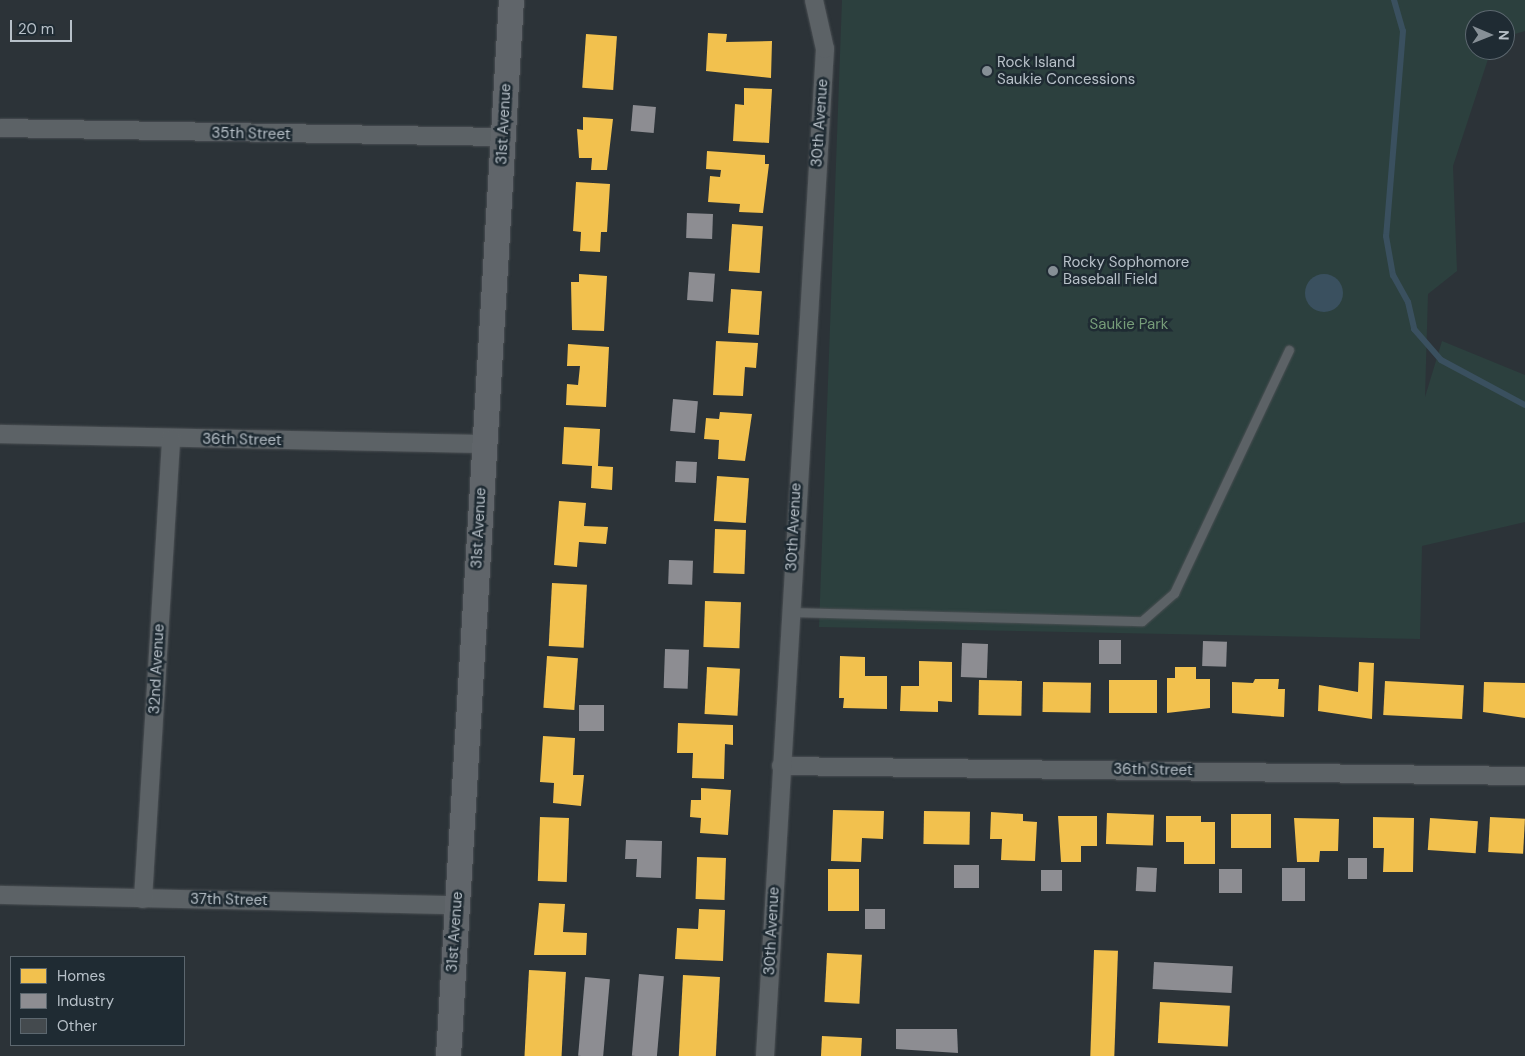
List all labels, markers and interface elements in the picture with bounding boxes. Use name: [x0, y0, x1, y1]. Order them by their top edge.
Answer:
scale bar: [12, 10, 75, 42]
north arrow: [1465, 10, 1515, 60]
text: 20 m: [18, 19, 54, 39]
text: N: [1495, 30, 1513, 41]
place label: Rock Island Saukie Concessions: [997, 53, 1135, 88]
marker: Rock Island Saukie Concessions: [981, 65, 993, 77]
street label: 30th Avenue: [808, 78, 832, 168]
street label: 31st Avenue: [493, 83, 515, 165]
street label: 35th Street: [211, 124, 291, 144]
place label: Rocky Sophomore Baseball Field: [1063, 253, 1189, 288]
marker: Rocky Sophomore Baseball Field: [1047, 265, 1059, 277]
park label: Saukie Park: [1090, 316, 1168, 334]
street label: 36th Street: [202, 430, 282, 450]
street label: 30th Avenue: [783, 482, 805, 572]
street label: 31st Avenue: [468, 487, 490, 569]
street label: 32nd Avenue: [146, 623, 168, 715]
street label: 36th Street: [1113, 760, 1193, 780]
street label: 30th Avenue: [761, 886, 783, 976]
street label: 37th Street: [190, 890, 268, 910]
street label: 31st Avenue: [443, 891, 467, 973]
legend: [10, 956, 185, 1046]
text: Homes: [57, 966, 106, 986]
text: Industry: [57, 991, 114, 1011]
text: Other: [57, 1016, 97, 1036]

